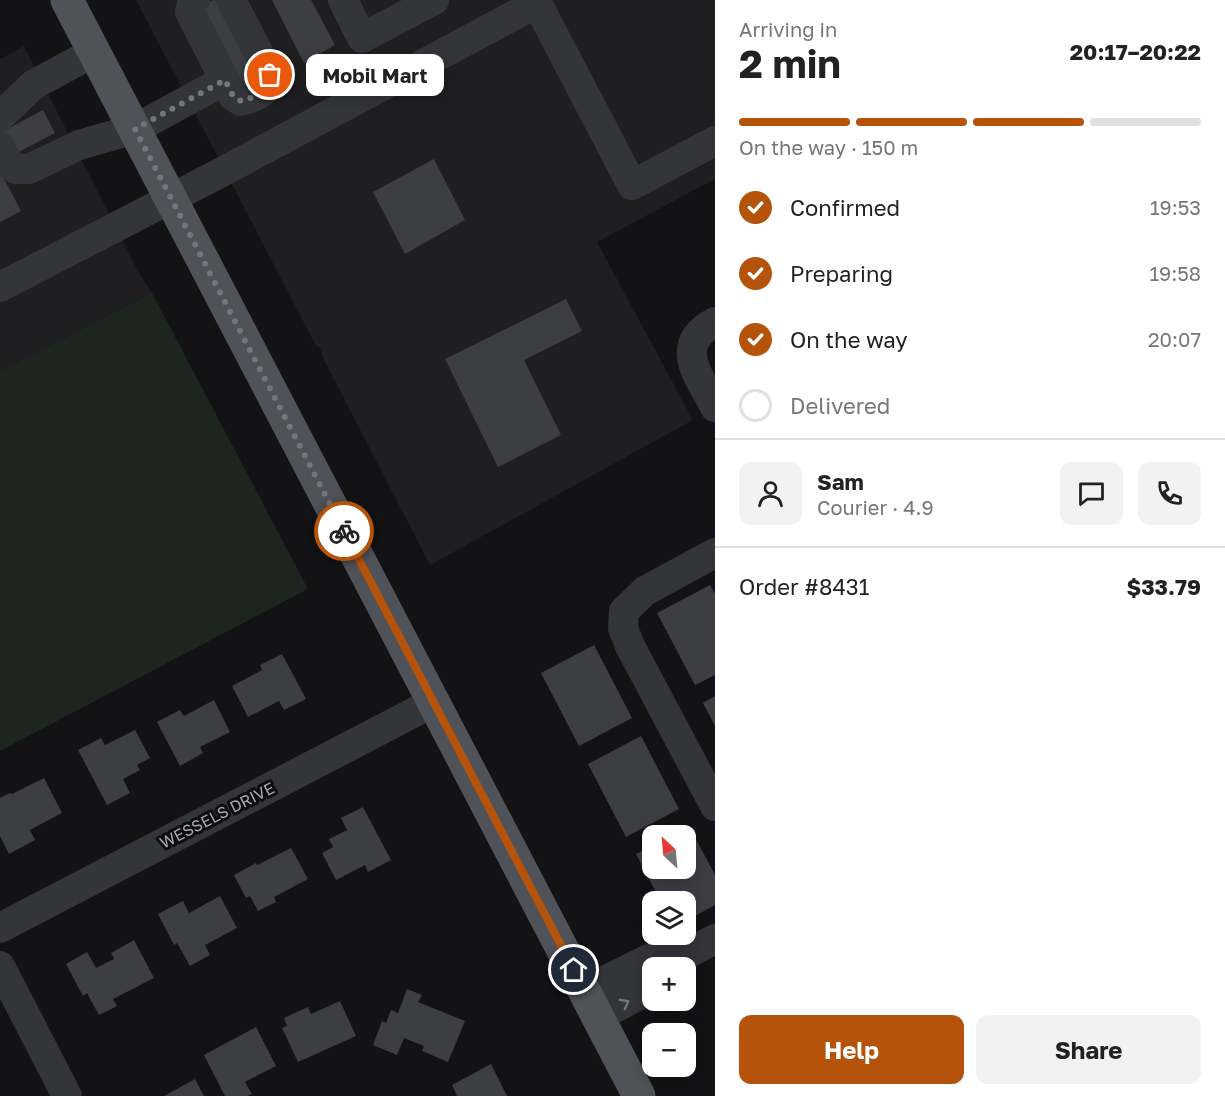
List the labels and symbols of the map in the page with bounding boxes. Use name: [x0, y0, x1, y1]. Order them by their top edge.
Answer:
pin: [244, 49, 295, 100]
callout: Mobil Mart: [306, 54, 444, 96]
courier: [314, 501, 374, 561]
street label: WESSELS DRIVE: [156, 777, 278, 853]
north arrow: [642, 825, 696, 879]
pin: [548, 944, 599, 995]
one-way arrow: [619, 999, 630, 1010]

